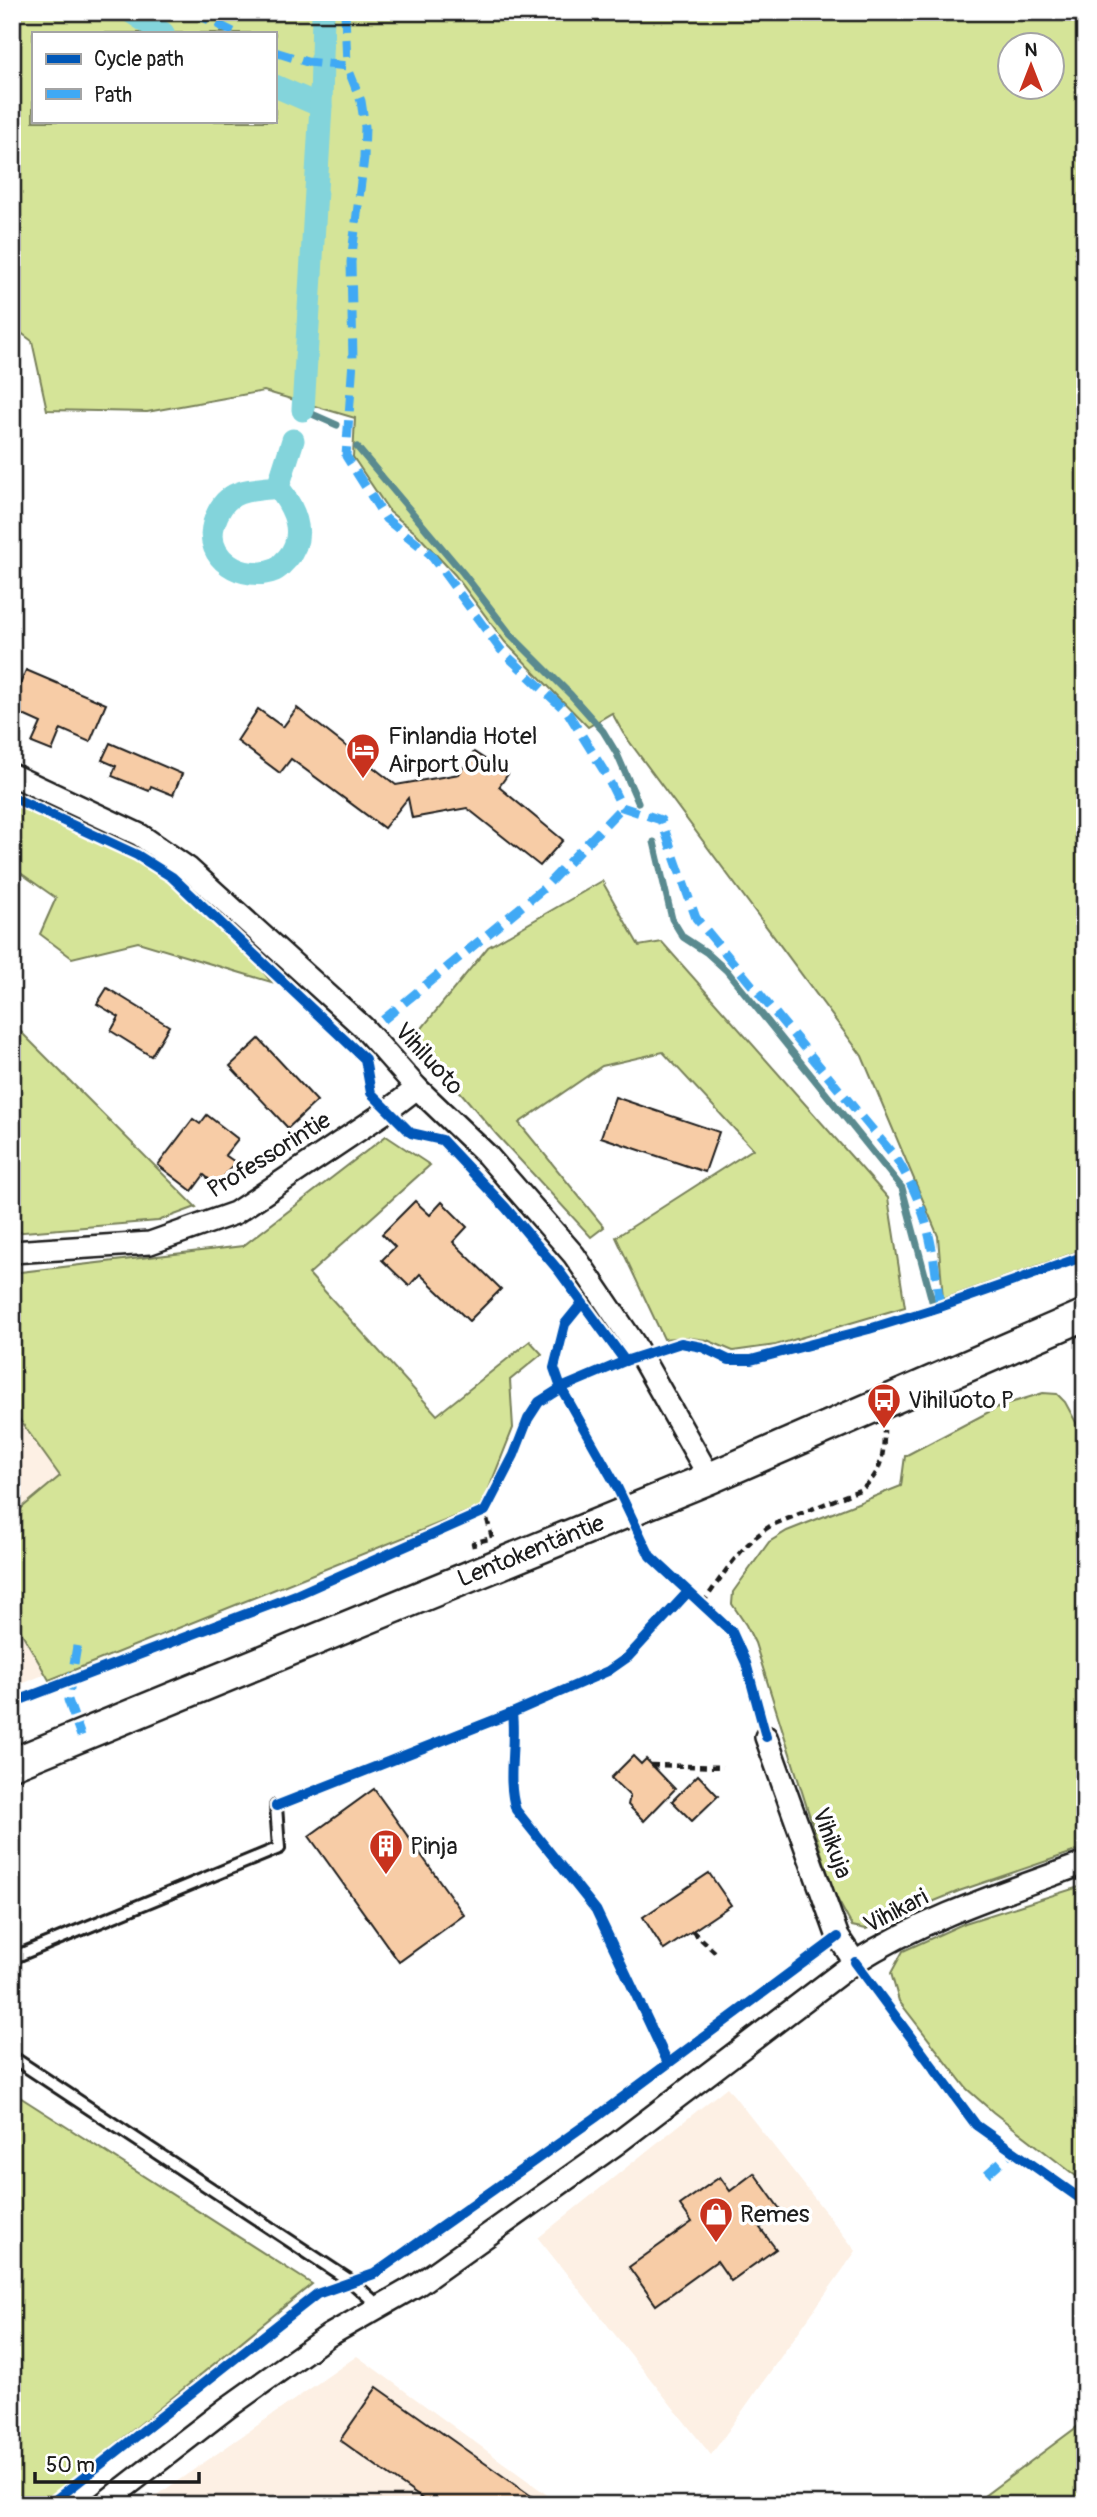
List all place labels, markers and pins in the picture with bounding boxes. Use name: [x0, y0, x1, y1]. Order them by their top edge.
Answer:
place label: Finlandia Hotel Airport Oulu: [388, 722, 538, 779]
hotel icon: Finlandia Hotel Airport Oulu: [344, 731, 382, 780]
bus stop icon: Vihiluoto P: [865, 1381, 903, 1430]
place label: Vihiluoto P: [908, 1386, 1014, 1415]
building icon: Pinja: [367, 1827, 405, 1876]
place label: Pinja: [410, 1832, 458, 1861]
shop icon: Remes: [697, 2195, 735, 2244]
place label: Remes: [740, 2200, 810, 2229]

